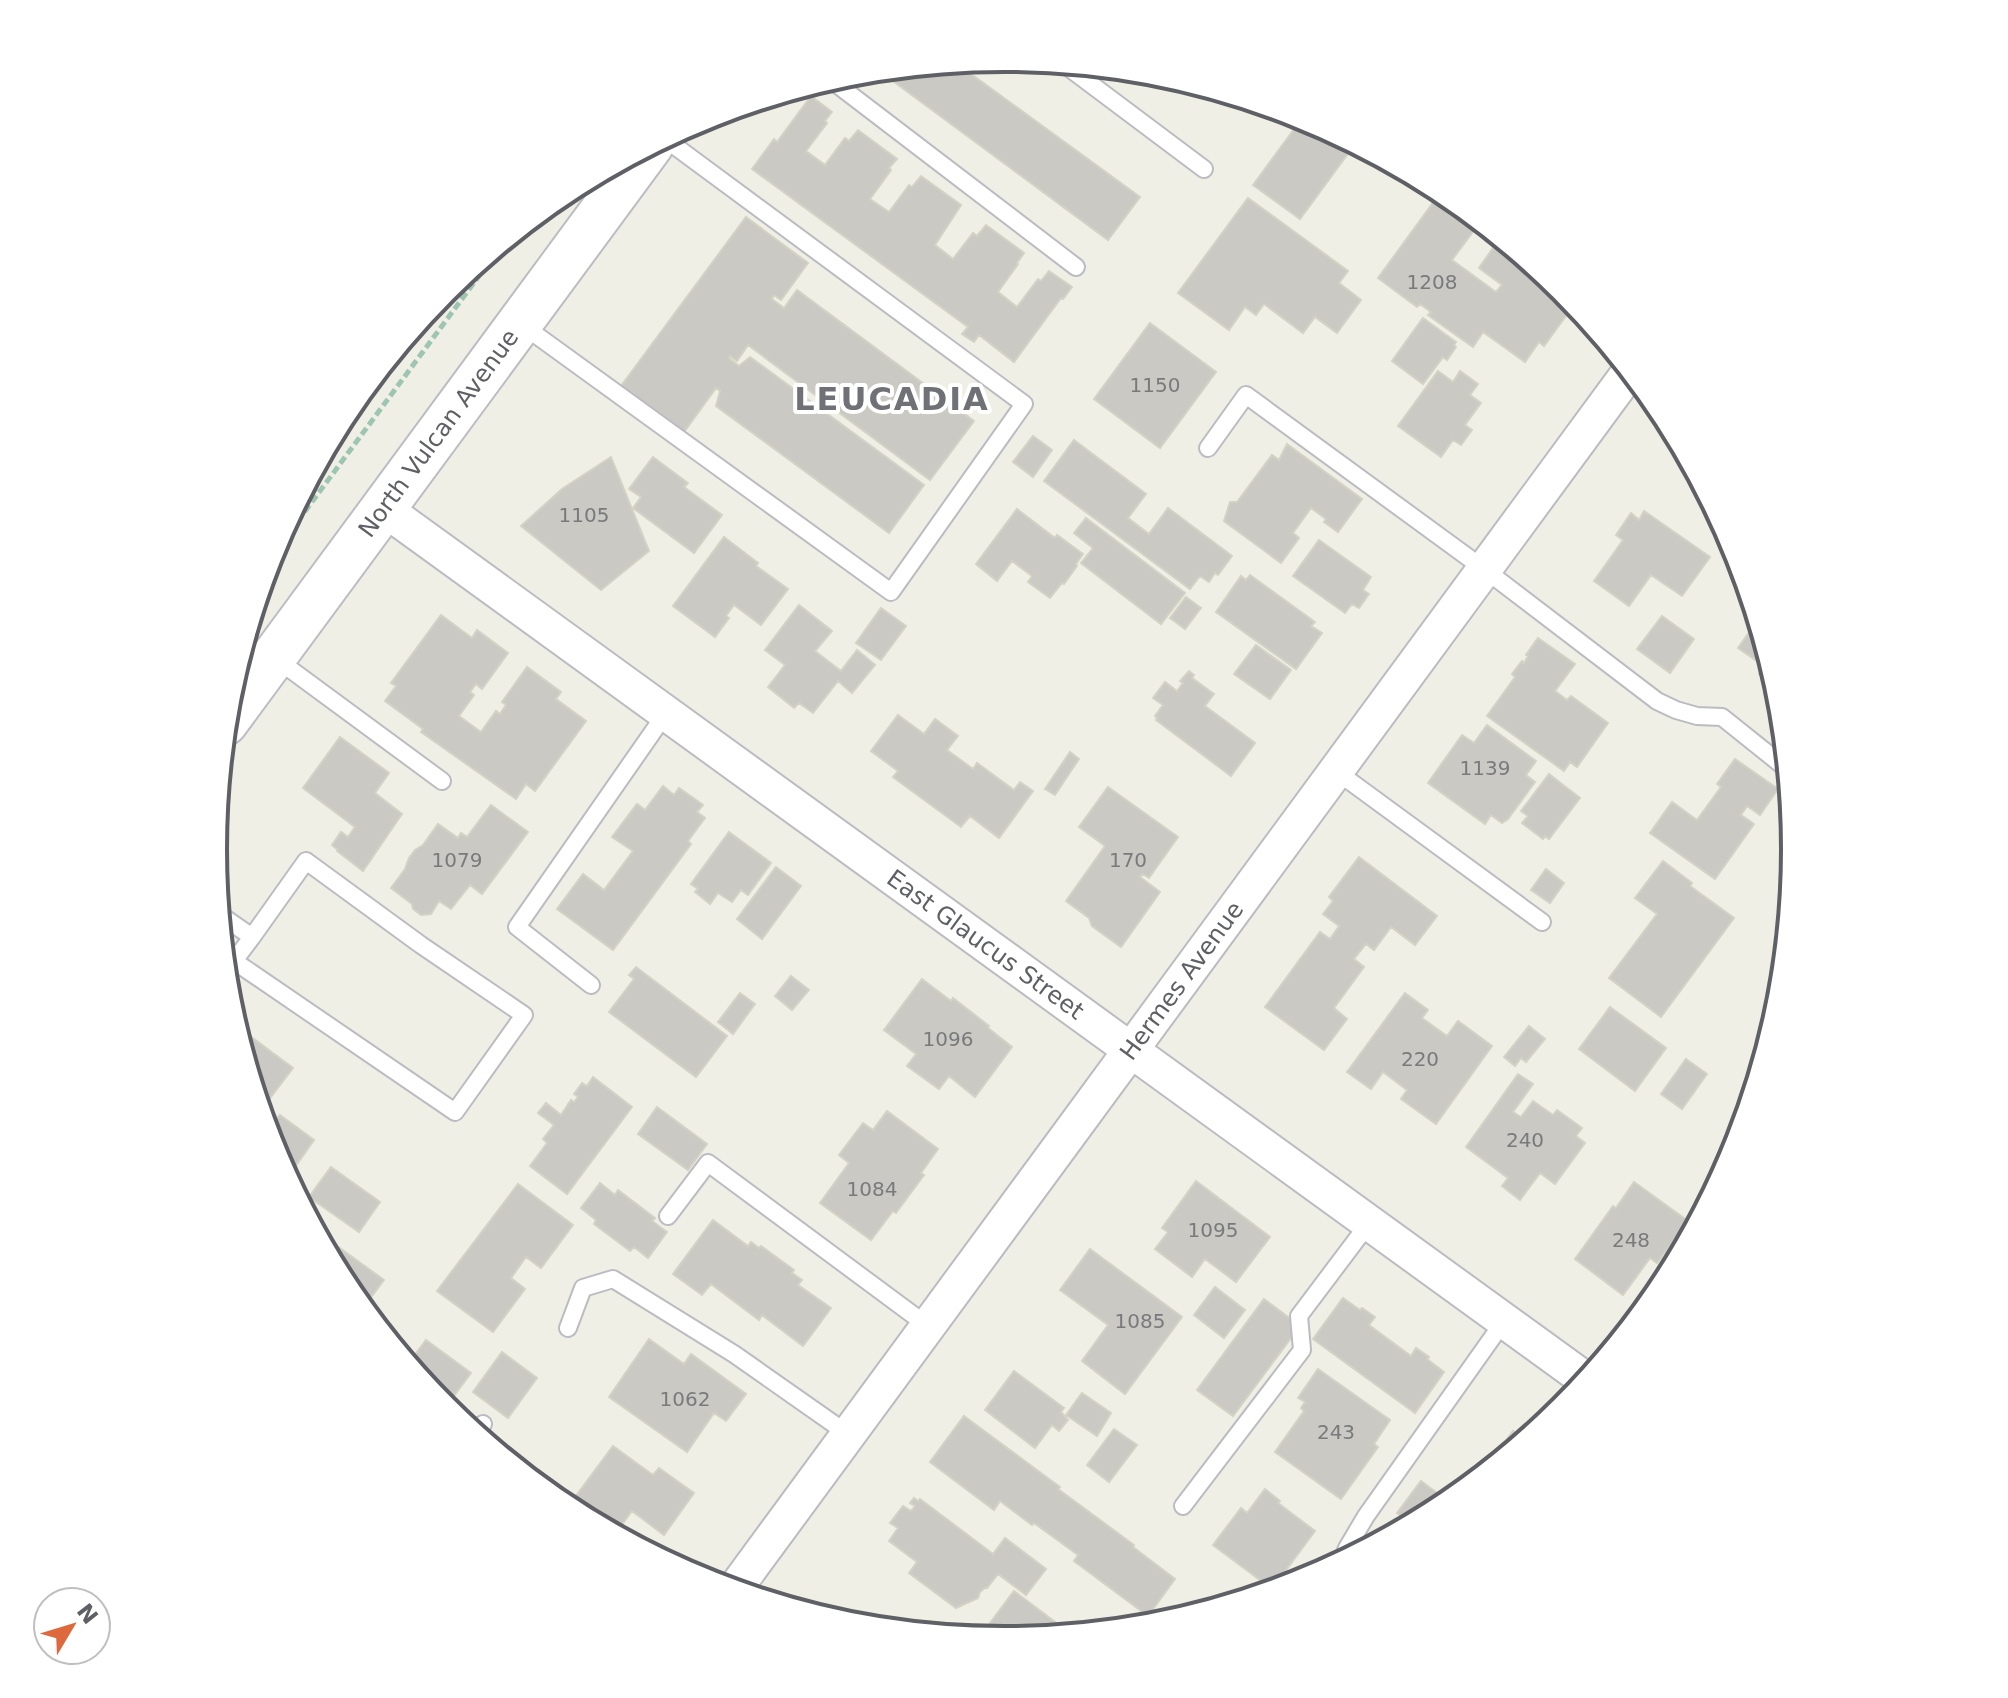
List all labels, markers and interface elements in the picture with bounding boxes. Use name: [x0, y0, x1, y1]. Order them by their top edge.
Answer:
house number: 1208: [1407, 270, 1457, 294]
street label: North Vulcan Avenue: [353, 324, 524, 543]
house number: 1150: [1130, 373, 1180, 397]
district label: LEUCADIA: [794, 380, 990, 418]
house number: 1105: [559, 503, 609, 527]
house number: 1139: [1460, 756, 1510, 780]
house number: 1079: [432, 848, 482, 872]
house number: 170: [1109, 848, 1147, 872]
street label: East Glaucus Street: [882, 864, 1089, 1025]
street label: Hermes Avenue: [1114, 896, 1249, 1066]
house number: 1096: [923, 1027, 973, 1051]
house number: 220: [1401, 1047, 1439, 1071]
house number: 240: [1506, 1128, 1544, 1152]
house number: 1084: [847, 1177, 897, 1201]
house number: 1095: [1188, 1218, 1238, 1242]
house number: 248: [1612, 1228, 1650, 1252]
house number: 1085: [1115, 1309, 1165, 1333]
house number: 1062: [660, 1387, 710, 1411]
house number: 243: [1317, 1420, 1355, 1444]
north arrow: [32, 1586, 112, 1666]
text: N: [72, 1599, 103, 1629]

